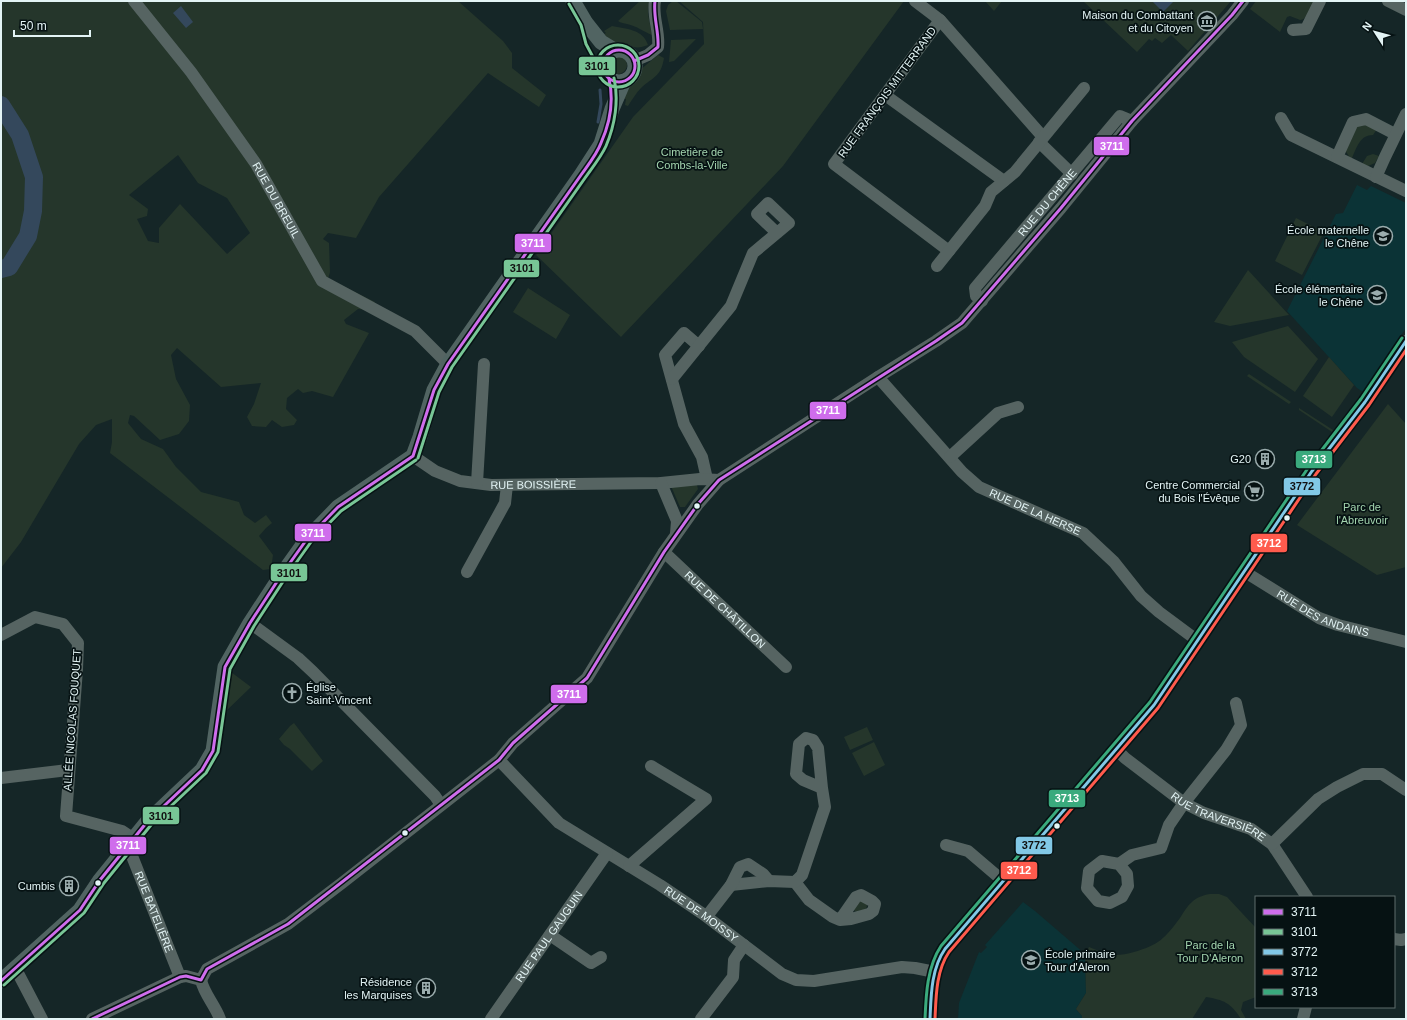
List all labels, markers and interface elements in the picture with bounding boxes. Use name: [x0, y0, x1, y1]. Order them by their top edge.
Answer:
place label: Maison du Combattant et du Citoyen: [1082, 9, 1193, 34]
museum icon: Maison du Combattant et du Citoyen: [1196, 10, 1218, 32]
scale bar: [14, 12, 90, 38]
north arrow: [1355, 12, 1395, 52]
text: 50 m: [20, 19, 47, 33]
text: N: [1360, 19, 1374, 33]
street label: RUE FRANÇOIS MITTERRAND: [836, 24, 938, 160]
line badge: 3101: [578, 56, 616, 76]
text: 3101: [585, 60, 609, 72]
line badge: 3711: [1093, 136, 1130, 156]
text: 3711: [1100, 140, 1124, 152]
park label: Cimetière de Combs-la-Ville: [656, 146, 728, 171]
street label: RUE DU BREUIL: [250, 160, 302, 240]
street label: RUE DU CHÊNE: [1016, 166, 1079, 238]
place label: École maternelle le Chêne: [1287, 224, 1369, 249]
school or university icon: École maternelle le Chêne: [1372, 225, 1394, 247]
line badge: 3711: [514, 233, 552, 253]
text: 3711: [521, 237, 545, 249]
line badge: 3101: [503, 259, 540, 278]
text: 3101: [510, 262, 534, 274]
place label: École élémentaire le Chêne: [1275, 283, 1363, 308]
school or university icon: École élémentaire le Chêne: [1366, 284, 1388, 306]
line badge: 3711: [809, 401, 847, 420]
text: 3711: [816, 404, 840, 416]
building icon: G20: [1254, 448, 1276, 470]
line badge: 3713: [1295, 450, 1333, 469]
place label: G20: [1230, 453, 1251, 465]
text: 3713: [1302, 453, 1326, 465]
line badge: 3772: [1283, 477, 1321, 496]
street label: RUE BOISSIÈRE: [490, 478, 576, 491]
place label: Centre Commercial du Bois l'Évêque: [1145, 479, 1240, 504]
supermarket icon: Centre Commercial du Bois l'Évêque: [1243, 480, 1265, 502]
text: 3772: [1290, 480, 1314, 492]
street label: RUE DE LA HERSE: [988, 486, 1083, 537]
unlabelled marker: [692, 501, 702, 511]
park label: Parc de l'Abreuvoir: [1336, 501, 1388, 526]
unlabelled marker: [1282, 513, 1292, 523]
line badge: 3711: [294, 523, 332, 542]
text: 3711: [301, 527, 325, 539]
line badge: 3712: [1250, 533, 1288, 553]
text: 3712: [1257, 537, 1281, 549]
line badge: 3101: [270, 563, 308, 582]
text: 3101: [277, 567, 301, 579]
street label: RUE DE CHÂTILLON: [682, 569, 768, 651]
street label: RUE DES ANDAINS: [1275, 587, 1370, 639]
street label: ALLÉE NICOLAS FOUQUET: [61, 648, 83, 791]
place label: Église Saint-Vincent: [306, 681, 371, 706]
church icon: Église Saint-Vincent: [281, 682, 303, 704]
line badge: 3711: [550, 684, 588, 704]
text: 3711: [557, 688, 581, 700]
line badge: 3713: [1048, 789, 1086, 808]
street label: RUE TRAVERSIÈRE: [1169, 789, 1268, 844]
text: 3713: [1055, 792, 1079, 804]
line badge: 3101: [142, 806, 180, 825]
text: 3101: [149, 810, 173, 822]
unlabelled marker: [1052, 821, 1062, 831]
unlabelled marker: [400, 828, 410, 838]
line badge: 3711: [109, 836, 147, 855]
line badge: 3772: [1015, 836, 1053, 855]
text: 3711: [116, 839, 140, 851]
text: 3772: [1022, 839, 1046, 851]
line badge: 3712: [1000, 861, 1038, 880]
text: 3712: [1007, 864, 1031, 876]
street label: RUE BATELIÈRE: [133, 870, 176, 954]
building icon: Cumbis: [58, 875, 80, 897]
unlabelled marker: [93, 878, 103, 888]
place label: Cumbis: [18, 880, 55, 892]
street label: RUE DE MOISSY: [662, 884, 741, 945]
street label: RUE PAUL GAUGUIN: [513, 888, 585, 984]
legend: [1255, 896, 1395, 1008]
text: 3711: [1291, 905, 1317, 919]
text: 3101: [1291, 925, 1318, 939]
park label: Parc de la Tour D'Aleron: [1177, 939, 1243, 964]
text: 3772: [1291, 945, 1318, 959]
place label: École primaire Tour d'Aleron: [1045, 948, 1115, 973]
school or university icon: École primaire Tour d'Aleron: [1020, 949, 1042, 971]
text: 3712: [1291, 965, 1318, 979]
place label: Résidence les Marquises: [344, 976, 412, 1001]
building icon: Résidence les Marquises: [415, 977, 437, 999]
text: 3713: [1291, 985, 1318, 999]

